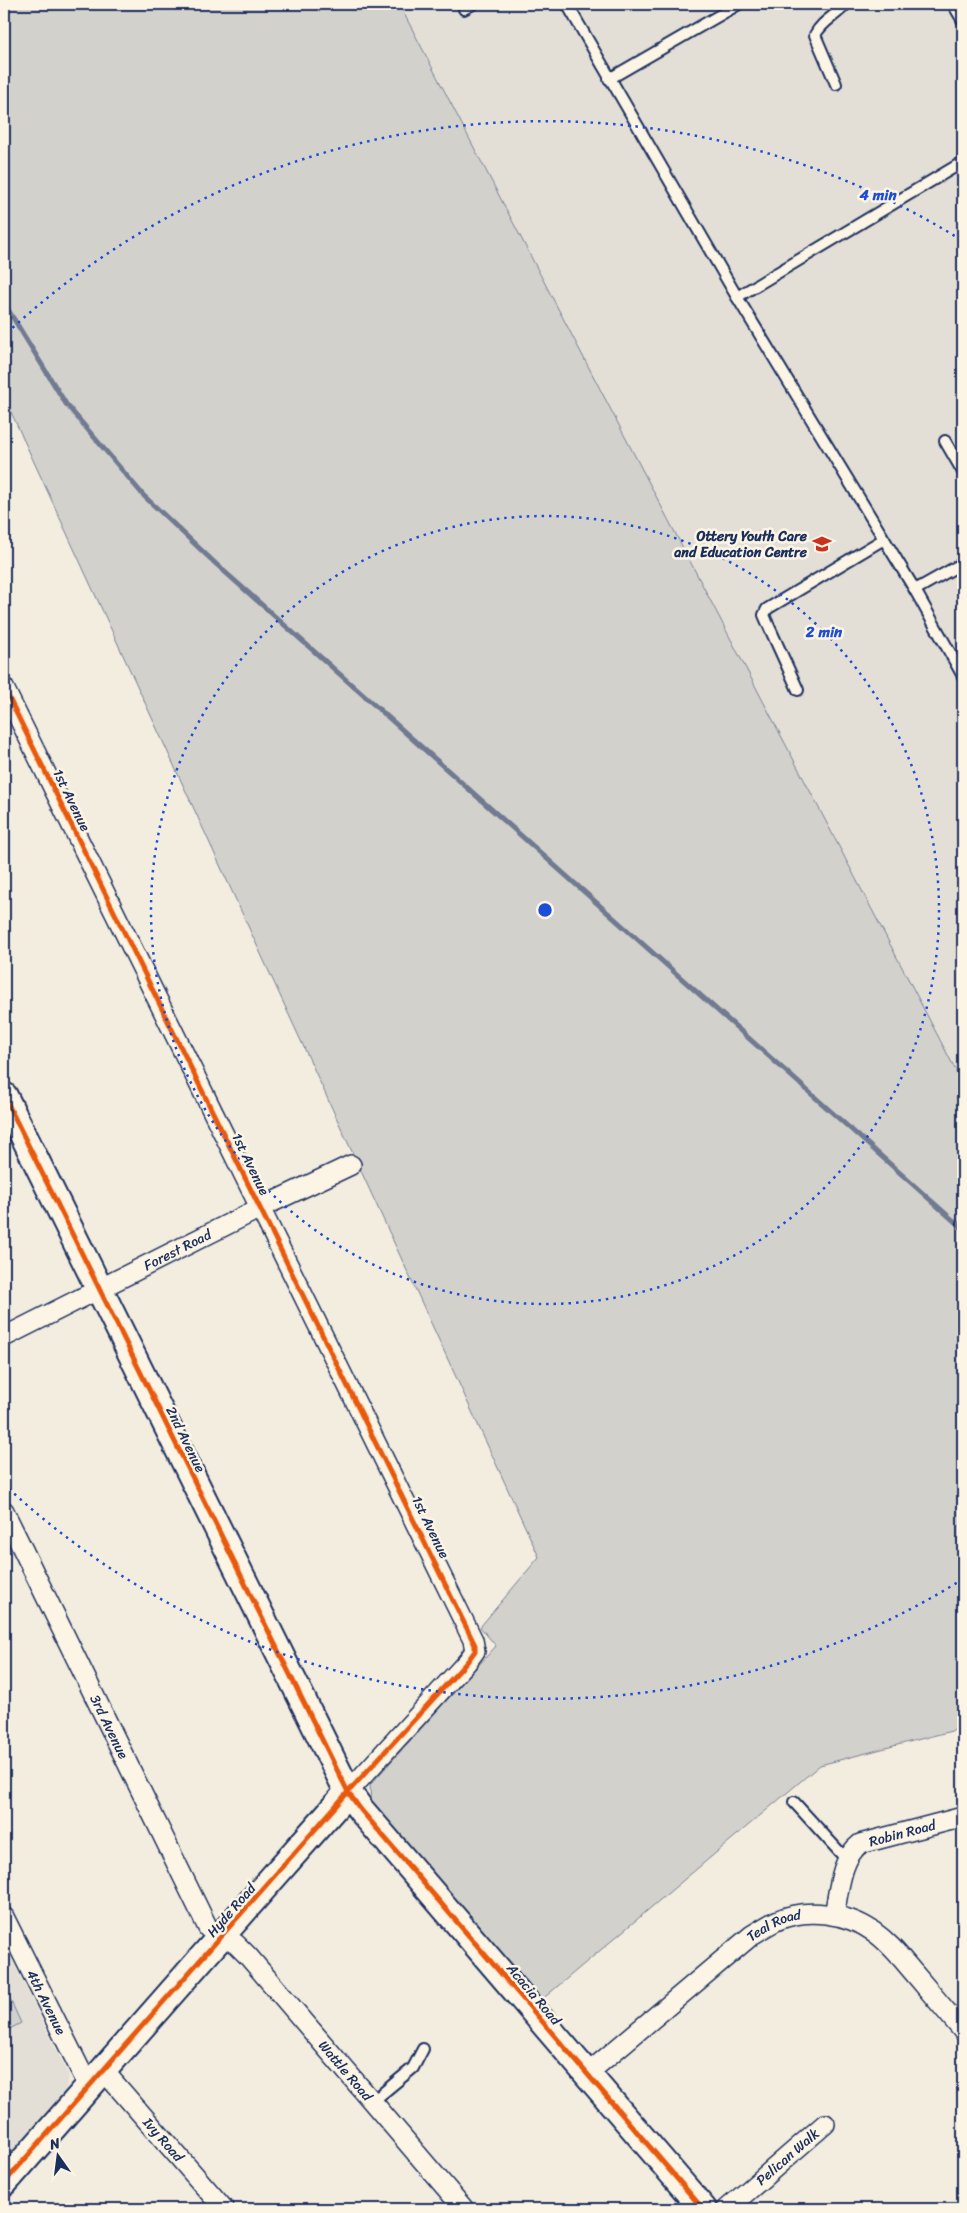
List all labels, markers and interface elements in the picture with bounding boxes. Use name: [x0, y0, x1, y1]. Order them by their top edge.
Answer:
text: 4 min: [858, 182, 897, 208]
place label: Ottery Youth Care and Education Centre: [673, 524, 808, 565]
school or university icon: Ottery Youth Care and Education Centre: [811, 533, 833, 555]
text: 2 min: [805, 619, 843, 645]
street label: 1st Avenue: [46, 765, 98, 836]
centre of rings: [536, 901, 554, 919]
street label: 1st Avenue: [225, 1129, 277, 1200]
street label: Forest Road: [139, 1222, 217, 1278]
street label: 2nd Avenue: [159, 1402, 213, 1477]
street label: 1st Avenue: [405, 1492, 457, 1563]
street label: 3rd Avenue: [83, 1690, 136, 1764]
street label: Robin Road: [866, 1812, 940, 1854]
street label: Hyde Road: [200, 1876, 263, 1943]
street label: Teal Road: [741, 1902, 804, 1948]
street label: Acacia Road: [499, 1957, 568, 2032]
street label: 4th Avenue: [19, 1965, 73, 2040]
street label: Wattle Road: [312, 2034, 380, 2108]
street label: Ivy Road: [136, 2111, 191, 2169]
street label: Pelican Walk: [750, 2122, 826, 2192]
north arrow: [32, 2130, 82, 2180]
text: N: [46, 2130, 63, 2157]

